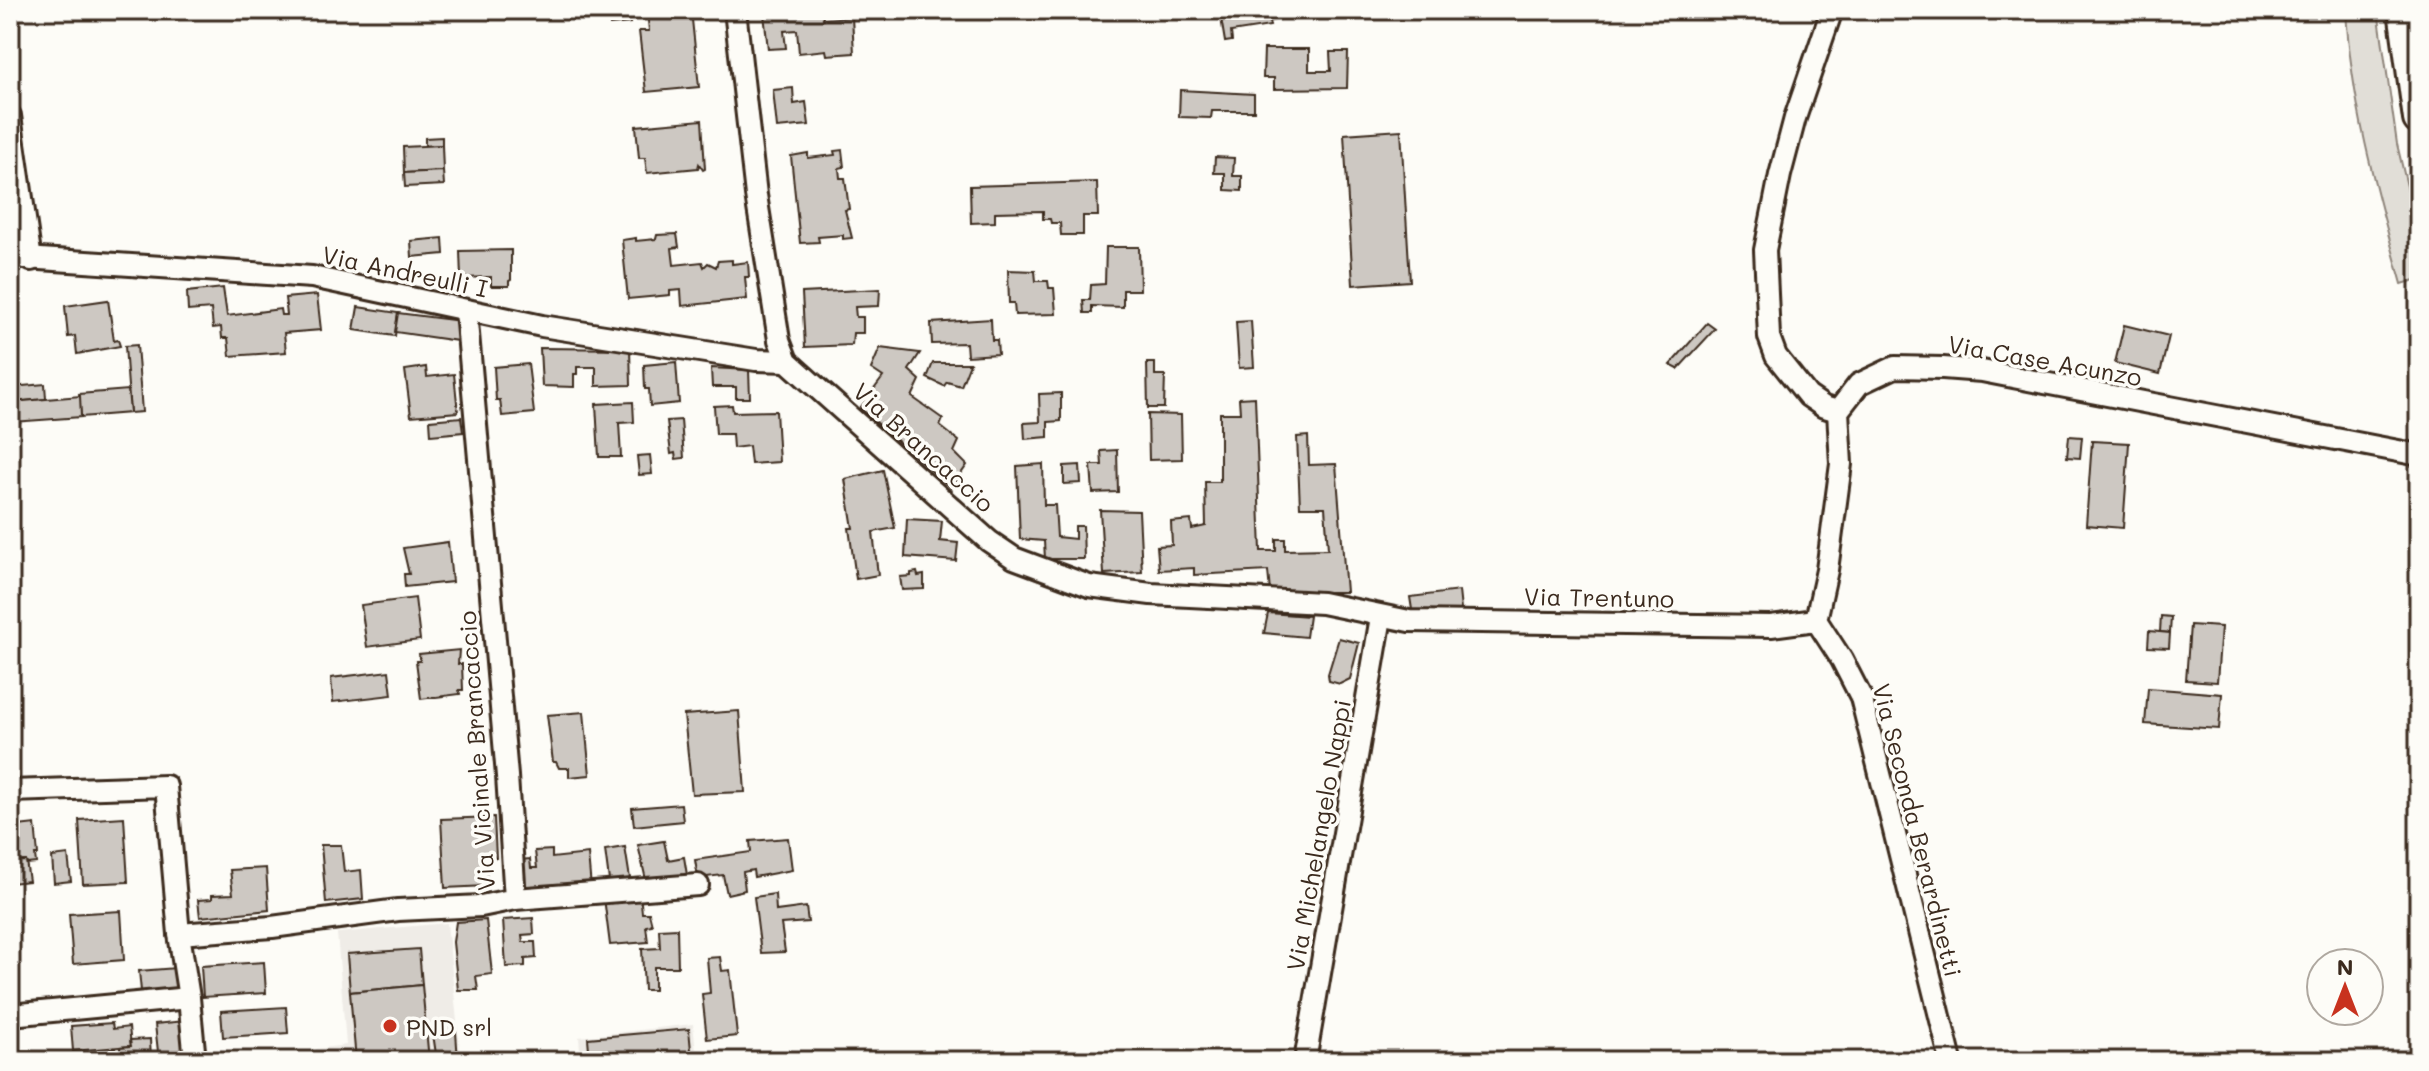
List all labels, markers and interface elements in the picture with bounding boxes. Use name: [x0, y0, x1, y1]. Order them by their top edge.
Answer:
street label: Via Andreulli I: [320, 238, 490, 304]
street label: Via Case Acunzo: [1946, 328, 2144, 392]
street label: Via Brancaccio: [847, 375, 1001, 519]
street label: Via Trentuno: [1524, 580, 1674, 614]
street label: Via Vicinale Brancaccio: [451, 610, 501, 892]
street label: Via Seconda Berardinetti: [1867, 680, 1969, 980]
street label: Via Michelangelo Nappi: [1279, 697, 1357, 973]
north arrow: [2305, 947, 2385, 1027]
text: N: [2337, 952, 2353, 981]
place label: PND srl: [406, 1011, 492, 1042]
marker: PND srl: [381, 1017, 399, 1035]

